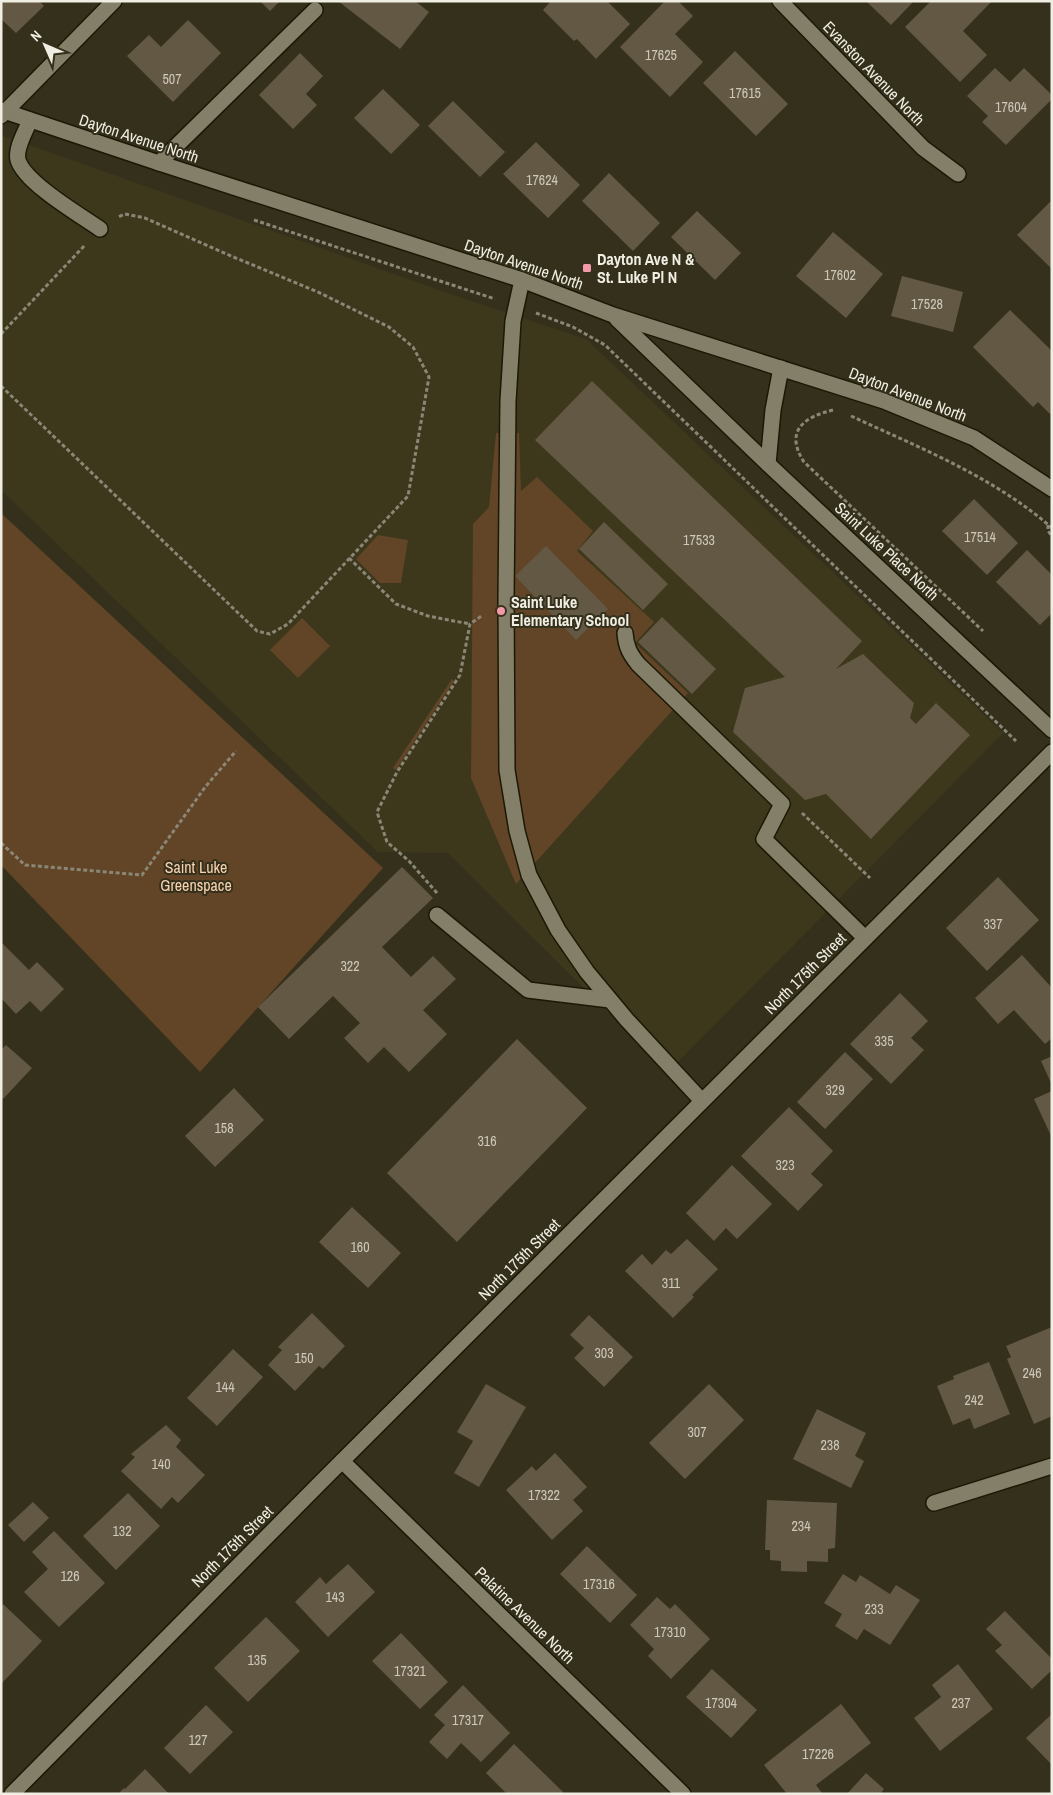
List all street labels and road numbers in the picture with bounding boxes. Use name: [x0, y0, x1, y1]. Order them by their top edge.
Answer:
street label: Evanston Avenue North: [818, 16, 930, 130]
street label: Dayton Avenue North: [76, 108, 202, 168]
street label: Dayton Avenue North: [462, 233, 586, 295]
street label: Dayton Avenue North: [846, 361, 970, 427]
street label: Saint Luke Place North: [830, 497, 944, 605]
street label: North 175th Street: [759, 927, 851, 1019]
street label: North 175th Street: [473, 1213, 565, 1305]
street label: North 175th Street: [186, 1500, 278, 1592]
street label: Palatine Avenue North: [470, 1562, 580, 1668]

